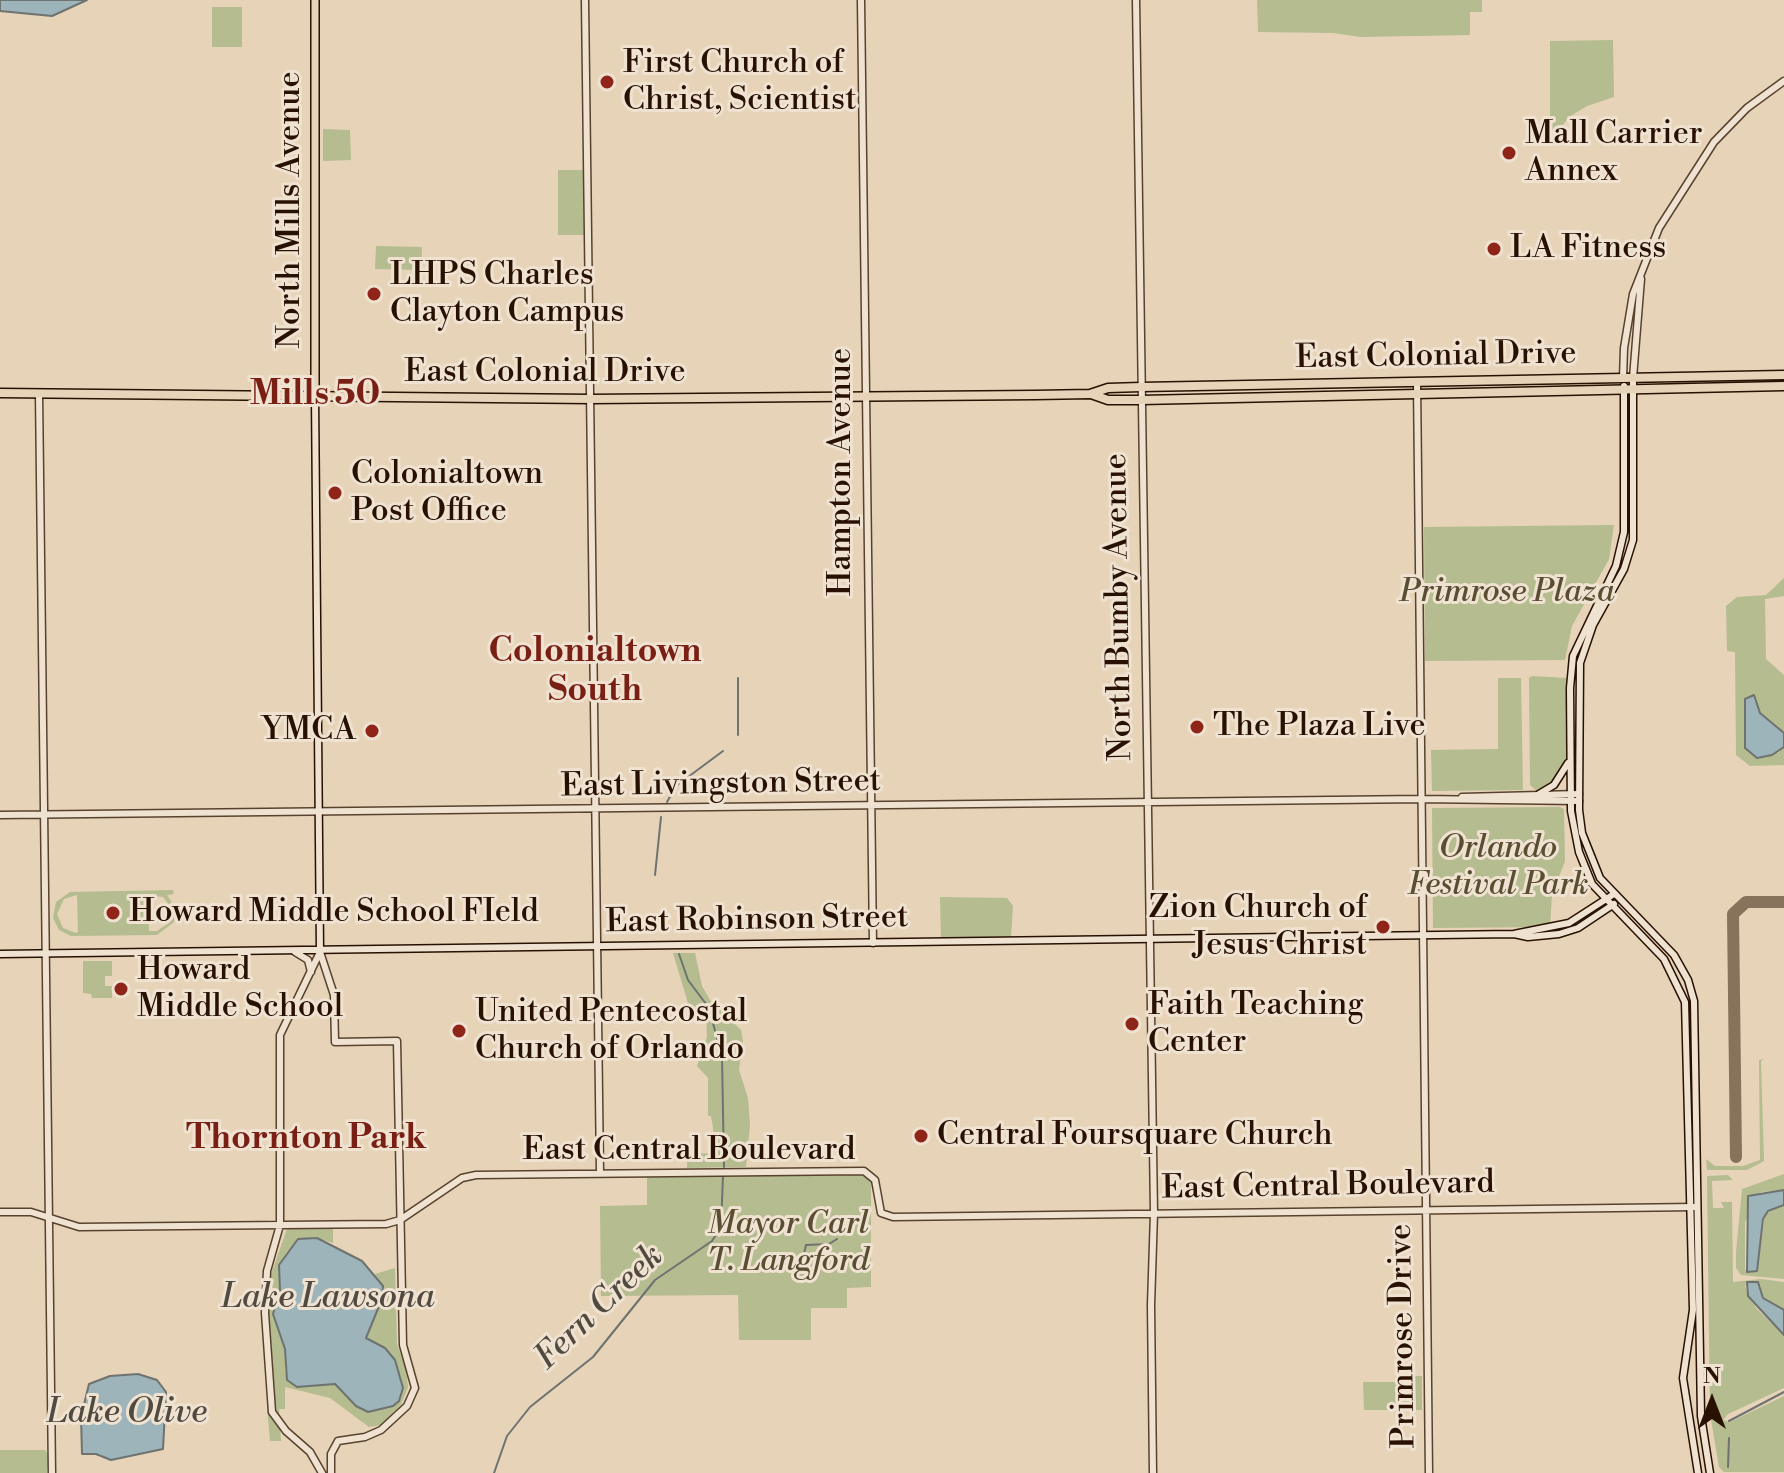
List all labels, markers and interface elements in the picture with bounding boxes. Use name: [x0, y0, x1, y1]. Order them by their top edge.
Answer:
place label: First Church of Christ, Scientist: [623, 45, 857, 120]
street label: North Mills Avenue: [272, 71, 310, 349]
marker: First Church of Christ, Scientist: [598, 73, 616, 91]
place label: Mall Carrier Annex: [1525, 116, 1703, 191]
marker: Mall Carrier Annex: [1500, 144, 1518, 162]
place label: LA Fitness: [1510, 230, 1666, 268]
marker: LA Fitness: [1485, 240, 1503, 258]
place label: LHPS Charles Clayton Campus: [390, 257, 624, 332]
marker: LHPS Charles Clayton Campus: [365, 285, 383, 303]
street label: East Colonial Drive: [1295, 335, 1577, 379]
street label: Hampton Avenue: [823, 348, 861, 596]
street label: East Colonial Drive: [404, 354, 686, 392]
district label: Mills 50: [250, 376, 380, 416]
street label: North Bumby Avenue: [1098, 453, 1142, 761]
place label: Colonialtown Post Office: [351, 456, 543, 531]
marker: Colonialtown Post Office: [326, 484, 344, 502]
park label: Primrose Plaza: [1399, 574, 1615, 612]
district label: Colonialtown South: [489, 633, 701, 712]
place label: The Plaza Live: [1213, 708, 1426, 746]
place label: YMCA: [262, 712, 356, 750]
marker: The Plaza Live: [1188, 718, 1206, 736]
marker: YMCA: [363, 722, 381, 740]
street label: East Livingston Street: [561, 763, 881, 807]
park label: Orlando Festival Park: [1407, 830, 1589, 905]
place label: Zion Church of Jesus Christ: [1149, 890, 1367, 965]
place label: Howard Middle School FIeld: [129, 894, 539, 932]
street label: East Robinson Street: [605, 899, 909, 943]
marker: Howard Middle School FIeld: [104, 904, 122, 922]
marker: Zion Church of Jesus Christ: [1374, 918, 1392, 936]
place label: Howard Middle School: [137, 952, 343, 1027]
marker: Howard Middle School: [112, 980, 130, 998]
place label: Faith Teaching Center: [1148, 987, 1364, 1062]
place label: United Pentecostal Church of Orlando: [475, 994, 747, 1069]
marker: Faith Teaching Center: [1123, 1015, 1141, 1033]
marker: United Pentecostal Church of Orlando: [450, 1022, 468, 1040]
place label: Central Foursquare Church: [937, 1117, 1333, 1155]
district label: Thornton Park: [186, 1120, 426, 1160]
marker: Central Foursquare Church: [912, 1127, 930, 1145]
street label: East Central Boulevard: [523, 1132, 855, 1170]
street label: East Central Boulevard: [1161, 1165, 1495, 1209]
park label: Mayor Carl T. Langford: [707, 1206, 869, 1281]
street label: Primrose Drive: [1383, 1223, 1425, 1449]
water label: Fern Creek: [527, 1237, 673, 1379]
water label: Lake Lawsona: [221, 1279, 435, 1319]
north arrow: [1672, 1361, 1752, 1441]
text: N: [1703, 1363, 1721, 1390]
water label: Lake Olive: [47, 1394, 207, 1434]

